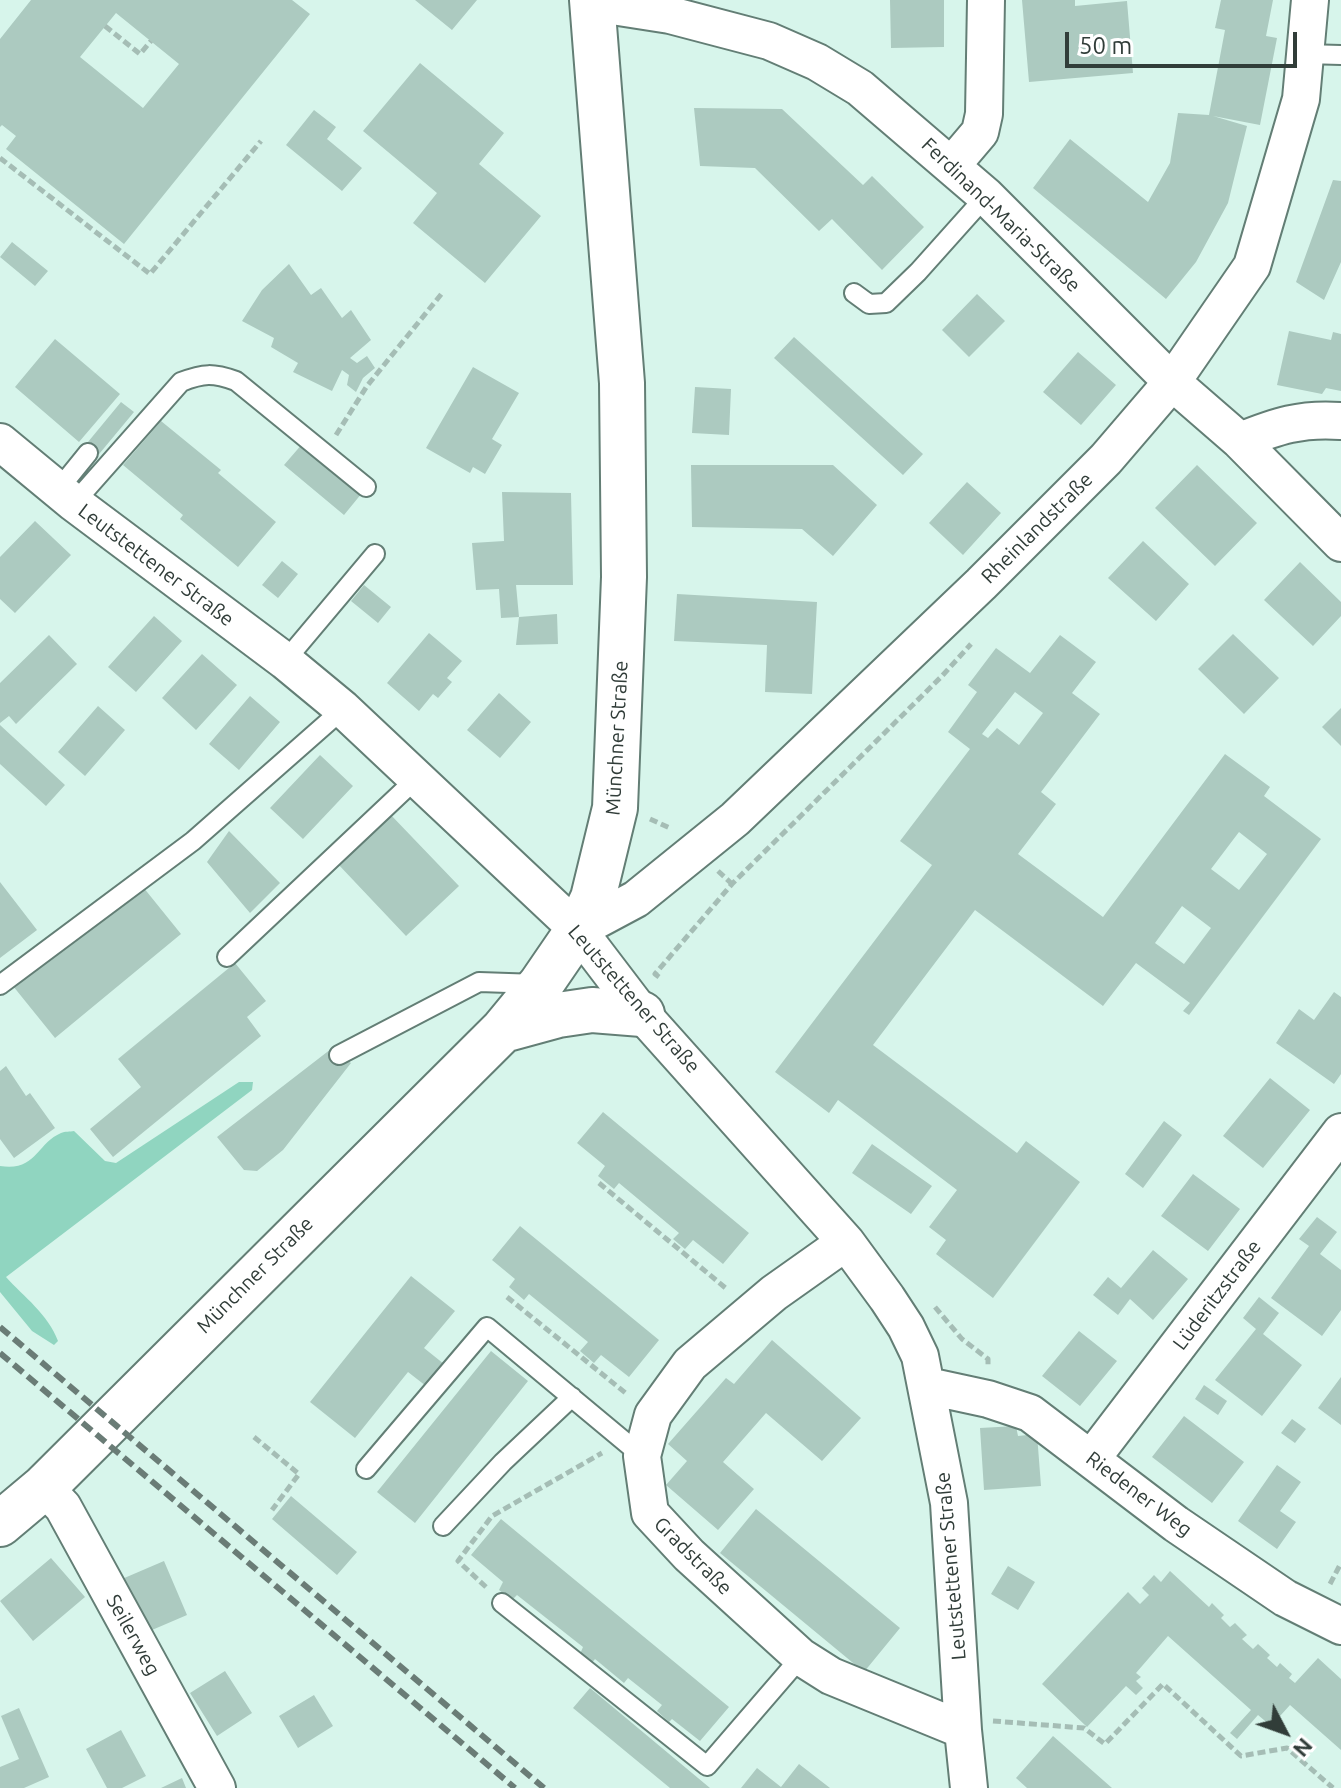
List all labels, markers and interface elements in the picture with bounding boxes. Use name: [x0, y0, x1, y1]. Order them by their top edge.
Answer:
scale bar: [1069, 16, 1301, 66]
text: 50 m: [1079, 32, 1132, 59]
street label: Ferdinand-Maria-Straße: [917, 133, 1085, 297]
street label: Rheinlandstraße: [976, 467, 1098, 589]
street label: Leutstettener Straße: [73, 499, 239, 631]
street label: Münchner Straße: [601, 660, 633, 816]
street label: Leutstettener Straße: [563, 920, 705, 1078]
street label: Münchner Straße: [192, 1212, 318, 1338]
street label: Lüderitzstraße: [1168, 1235, 1266, 1355]
street label: Riedener Weg: [1081, 1446, 1197, 1542]
street label: Leutstettener Straße: [931, 1471, 971, 1661]
street label: Gradstraße: [649, 1512, 737, 1600]
street label: Seilerweg: [101, 1590, 165, 1680]
north arrow: [1245, 1692, 1325, 1772]
text: N: [1289, 1734, 1318, 1762]

